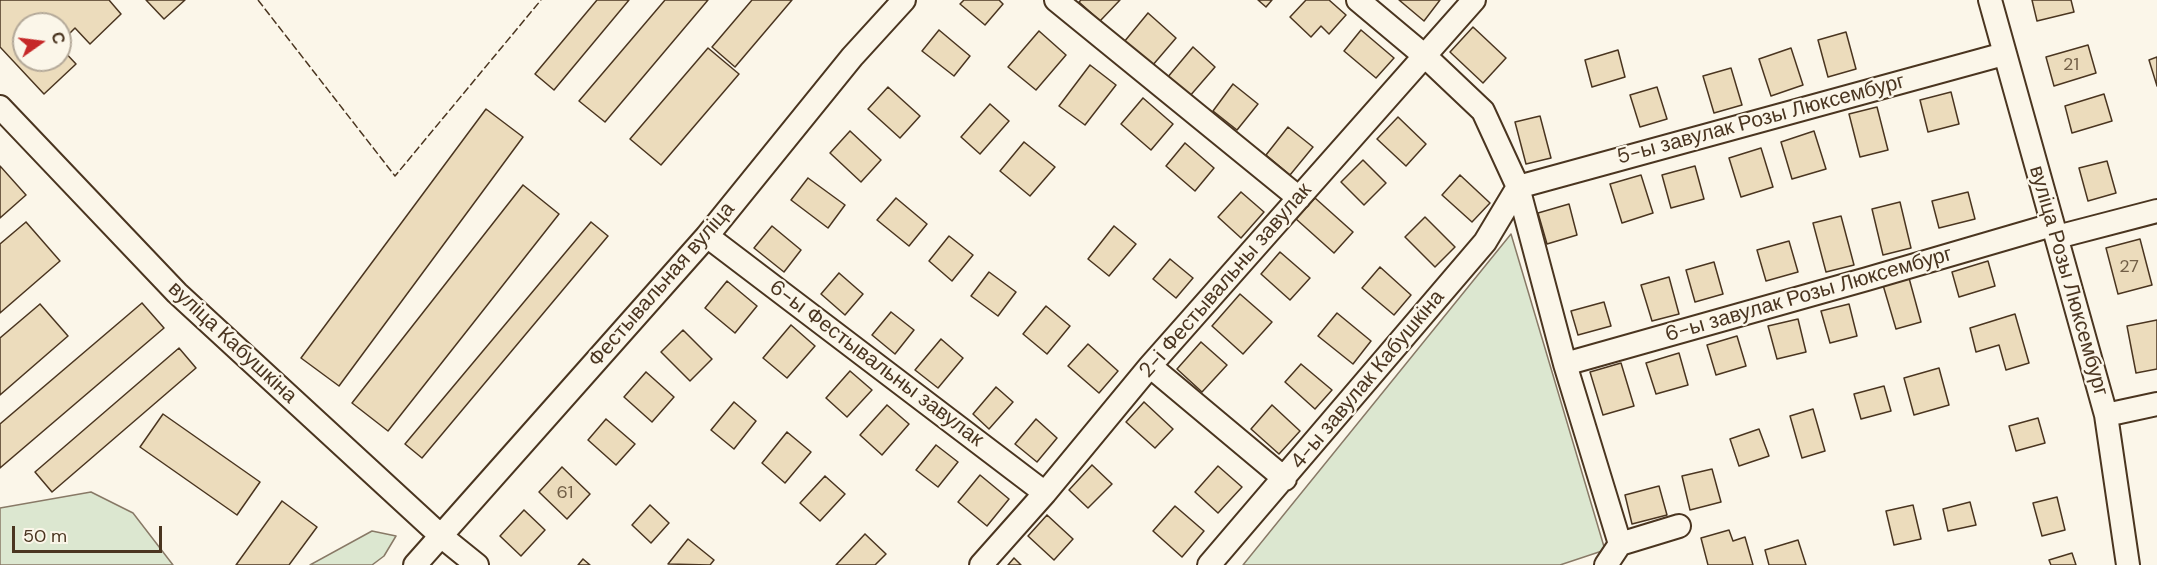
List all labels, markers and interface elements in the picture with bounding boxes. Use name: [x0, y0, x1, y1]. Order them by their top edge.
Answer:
north arrow: [12, 12, 72, 72]
text: С: [46, 30, 70, 46]
house number: 21: [2063, 54, 2079, 76]
street label: 5-ы завулак Розы Люксембург: [1614, 69, 1908, 171]
street label: вуліца Розы Люксембург: [2023, 163, 2113, 399]
street label: 2-і Фестывальны завулак: [1135, 178, 1317, 384]
street label: Фестывальная вуліца: [584, 197, 740, 373]
street label: 6-ы завулак Розы Люксембург: [1663, 242, 1955, 348]
house number: 27: [2119, 256, 2139, 278]
street label: 6-ы Фестывальны завулак: [764, 275, 988, 453]
street label: вуліца Кабушкіна: [162, 277, 302, 409]
street label: 4-ы завулак Кабушкіна: [1286, 286, 1450, 474]
house number: 61: [557, 482, 573, 504]
scale bar: [15, 514, 165, 552]
text: 50 m: [23, 524, 67, 548]

